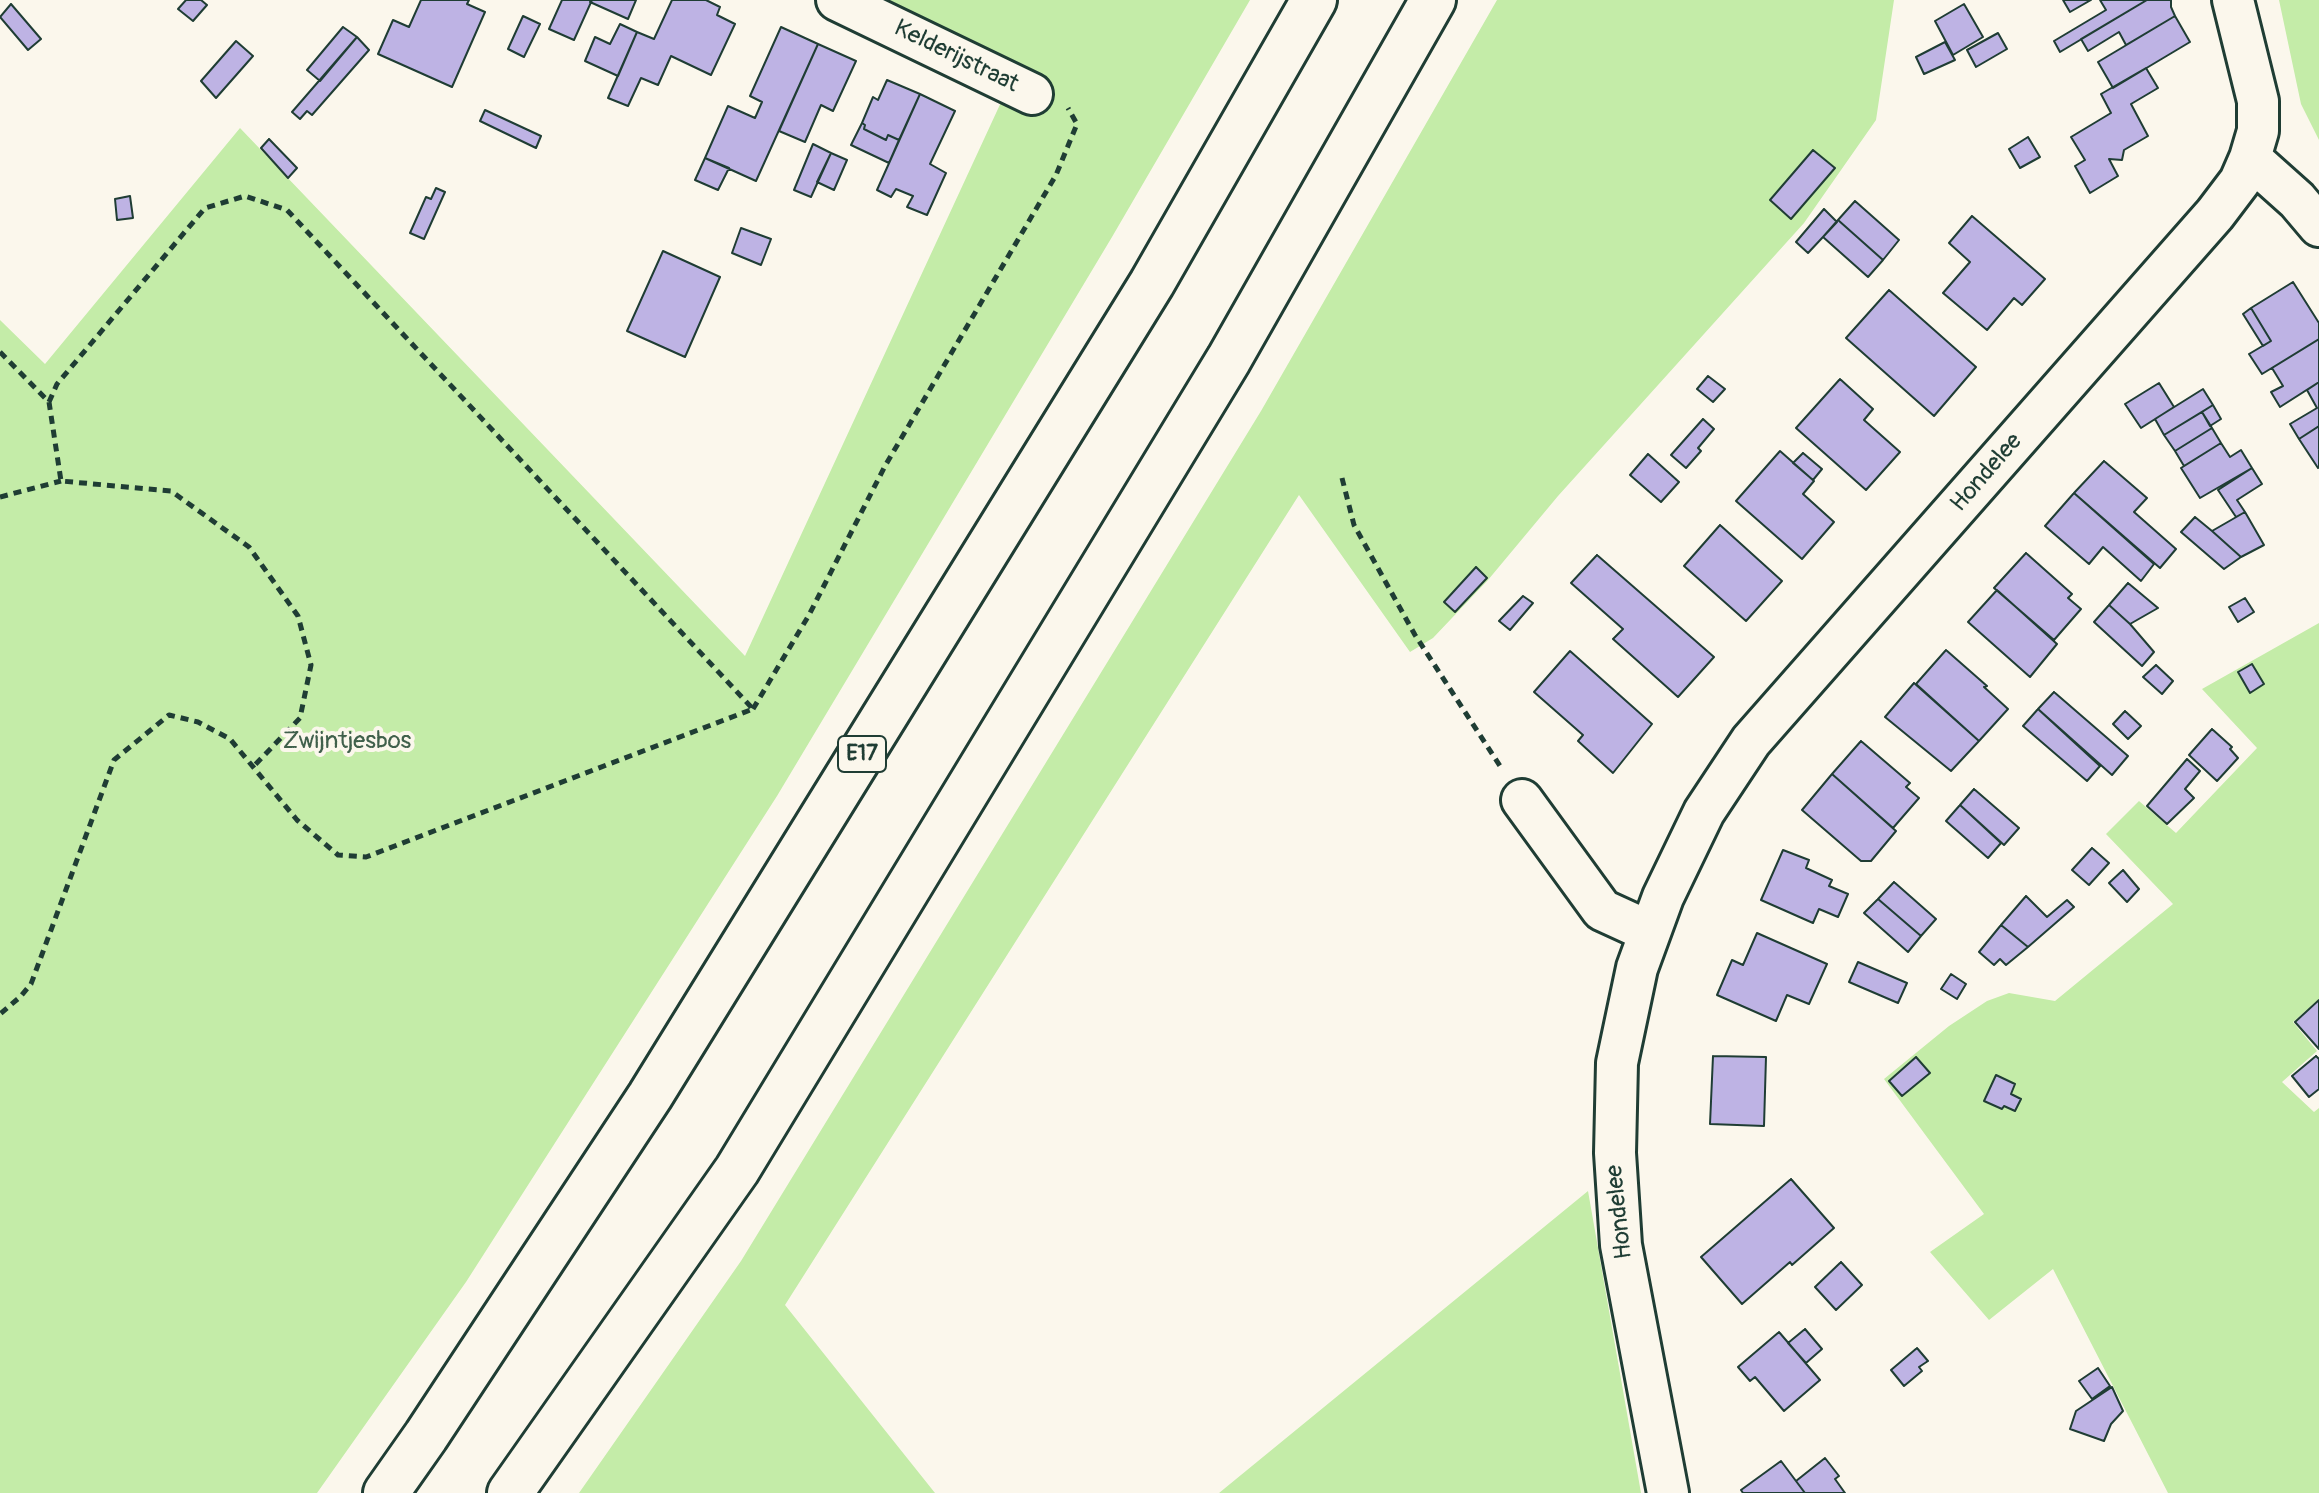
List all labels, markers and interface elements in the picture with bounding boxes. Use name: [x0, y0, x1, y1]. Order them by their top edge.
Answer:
street label: Kelderijstraat: [889, 14, 1023, 100]
street label: Hondelee: [1945, 428, 2029, 518]
park label: Zwijntjesbos: [283, 728, 411, 756]
road number: E17: [838, 736, 886, 772]
street label: Hondelee: [1601, 1163, 1639, 1261]

